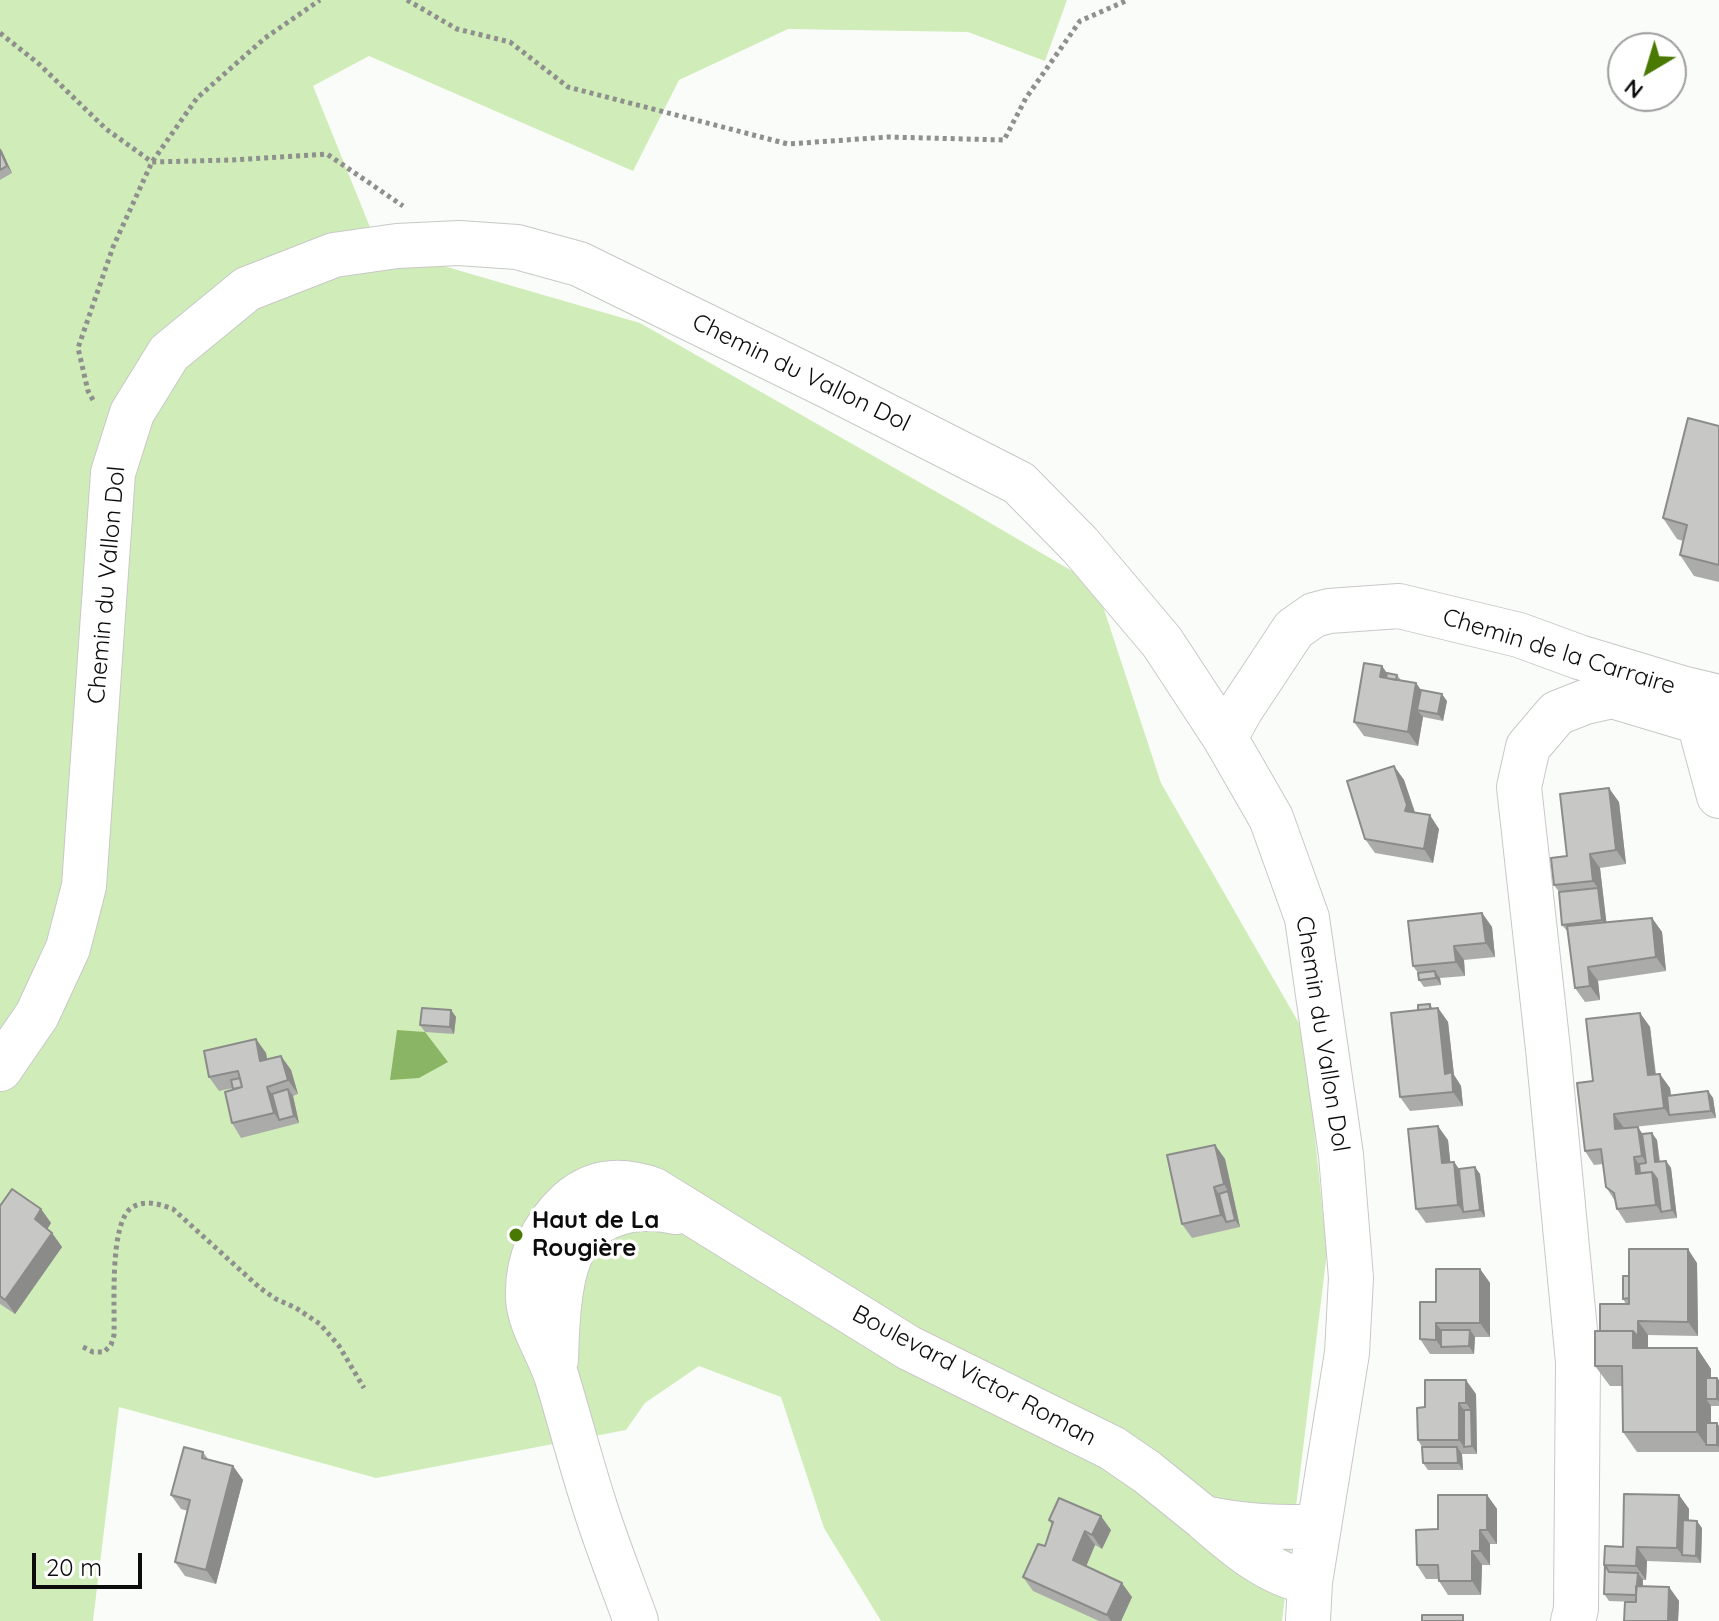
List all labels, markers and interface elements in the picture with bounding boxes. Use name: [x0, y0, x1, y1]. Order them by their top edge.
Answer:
north arrow: [1607, 32, 1687, 112]
text: N: [1618, 73, 1648, 105]
street label: Chemin du Vallon Dol: [687, 308, 915, 438]
street label: Chemin du Vallon Dol: [82, 465, 132, 705]
street label: Chemin de la Carraire: [1439, 603, 1679, 701]
street label: Chemin du Vallon Dol: [1289, 914, 1355, 1154]
place label: Haut de La Rougière: [532, 1207, 659, 1263]
marker: Haut de La Rougière: [507, 1226, 525, 1244]
street label: Boulevard Victor Roman: [847, 1299, 1101, 1453]
scale bar: [36, 1537, 146, 1587]
text: 20 m: [46, 1552, 102, 1582]

